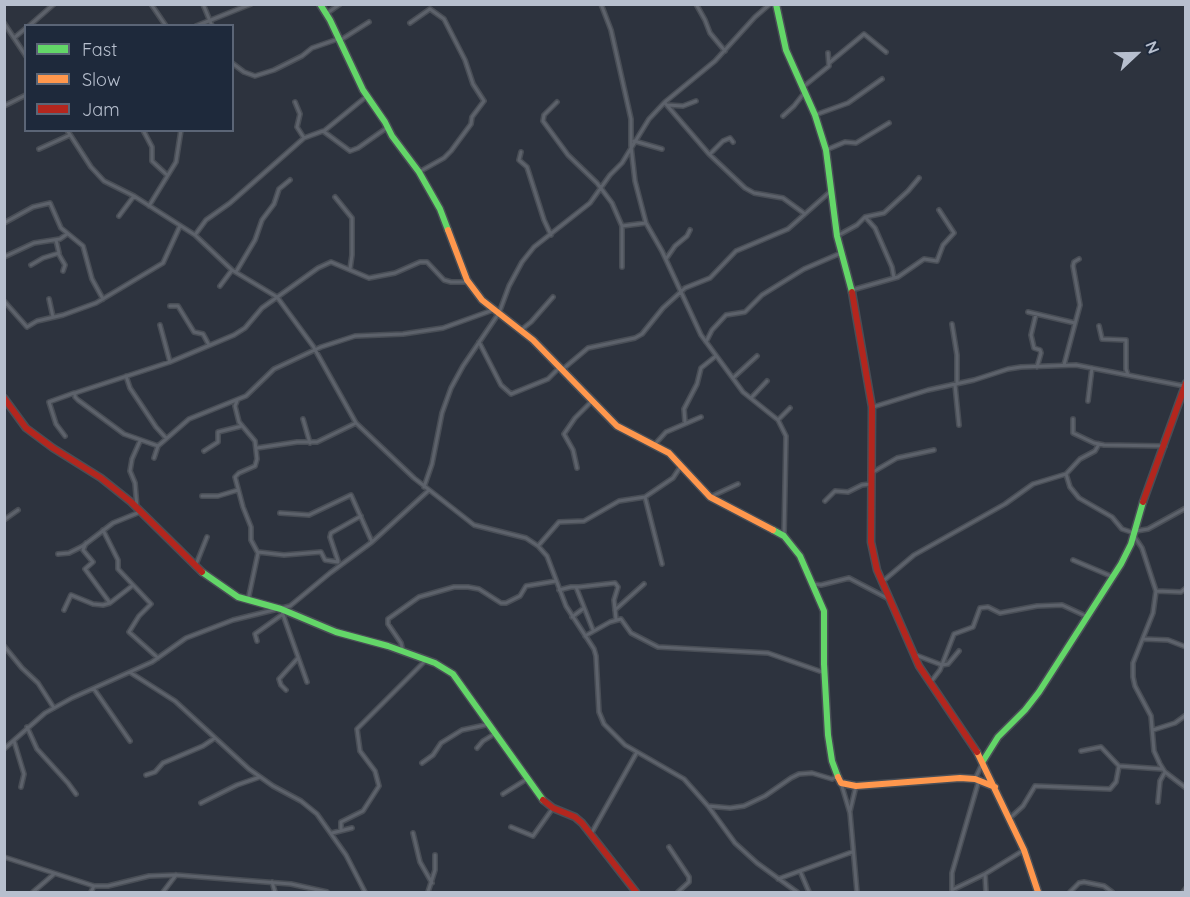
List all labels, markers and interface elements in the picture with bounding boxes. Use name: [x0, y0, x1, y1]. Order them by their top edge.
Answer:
legend: [24, 24, 234, 132]
north arrow: [1106, 24, 1166, 84]
text: Fast: [82, 38, 117, 61]
text: N: [1141, 38, 1164, 56]
text: Slow: [82, 68, 120, 91]
text: Jam: [82, 98, 120, 121]

